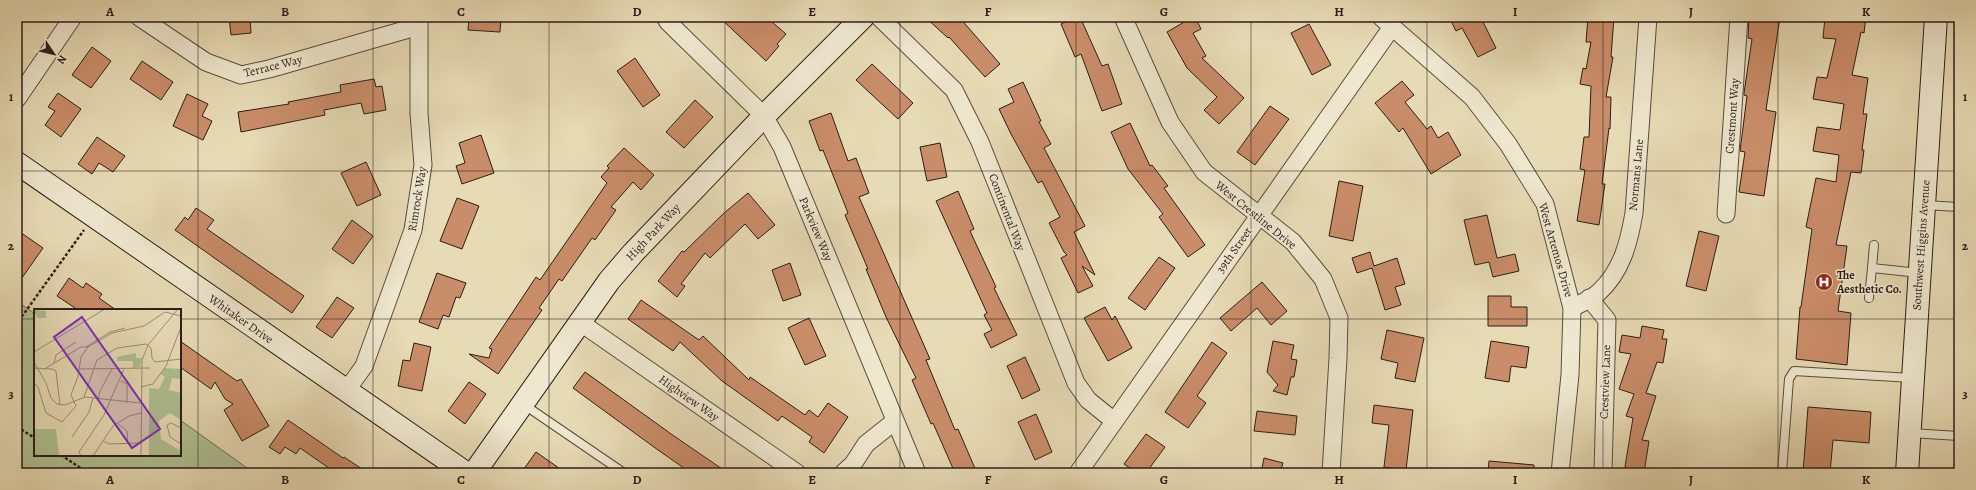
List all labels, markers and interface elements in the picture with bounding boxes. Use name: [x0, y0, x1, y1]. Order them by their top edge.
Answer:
text: A: [105, 3, 115, 20]
text: B: [281, 3, 289, 20]
text: C: [457, 3, 465, 20]
text: D: [632, 3, 642, 20]
text: E: [808, 3, 816, 20]
text: F: [985, 3, 992, 20]
text: G: [1160, 3, 1168, 20]
text: H: [1334, 3, 1344, 20]
text: I: [1513, 3, 1518, 20]
text: J: [1689, 3, 1693, 20]
text: K: [1862, 3, 1871, 20]
north arrow: [34, 34, 74, 74]
street label: Terrace Way: [242, 51, 304, 81]
text: N: [53, 52, 70, 67]
street label: Crestmont Way: [1721, 77, 1743, 154]
text: 1: [9, 88, 14, 105]
text: 1: [1963, 88, 1968, 105]
street label: Normans Lane: [1625, 138, 1647, 212]
street label: Rimrock Way: [404, 165, 430, 233]
street label: Continental Way: [985, 171, 1029, 254]
street label: West Crestline Drive: [1211, 177, 1300, 253]
street label: Southwest Higgins Avenue: [1908, 179, 1934, 311]
street label: Parkview Way: [795, 194, 837, 264]
street label: High Park Way: [622, 199, 684, 264]
street label: West Artemos Drive: [1535, 200, 1577, 299]
street label: 39th Street: [1212, 224, 1256, 276]
text: 2: [8, 237, 15, 254]
text: 2: [1962, 237, 1969, 254]
place label: The Aesthetic Co.: [1836, 267, 1902, 297]
hospital icon: The Aesthetic Co.: [1814, 272, 1834, 292]
street label: Whitaker Drive: [205, 290, 276, 347]
inset map: [34, 309, 181, 456]
street label: Crestview Lane: [1596, 345, 1614, 419]
street label: Highview Way: [656, 371, 723, 425]
text: 3: [8, 385, 14, 402]
text: 3: [1962, 385, 1968, 402]
text: A: [105, 471, 115, 488]
text: B: [281, 471, 289, 488]
text: C: [457, 471, 465, 488]
text: D: [632, 471, 642, 488]
text: E: [808, 471, 816, 488]
text: F: [985, 471, 992, 488]
text: G: [1160, 471, 1168, 488]
text: H: [1334, 471, 1344, 488]
text: I: [1513, 471, 1518, 488]
text: J: [1689, 471, 1693, 488]
text: K: [1862, 471, 1871, 488]

